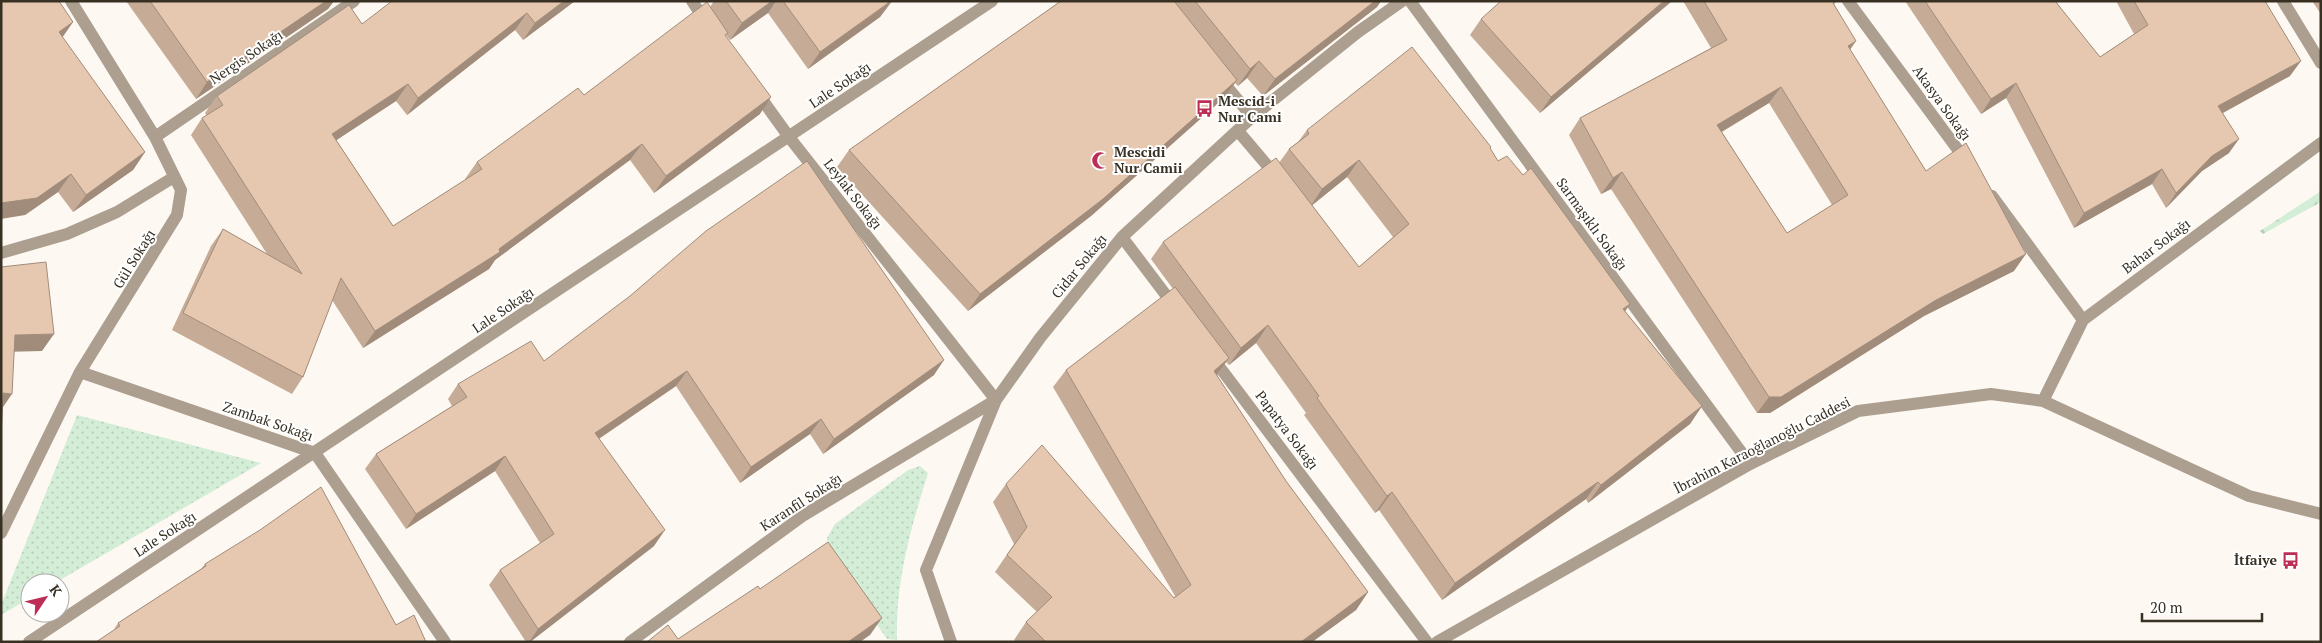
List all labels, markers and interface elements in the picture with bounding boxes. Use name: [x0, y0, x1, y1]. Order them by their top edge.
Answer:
street label: Nergis Sokağı: [205, 25, 286, 88]
street label: Lale Sokağı: [805, 57, 874, 112]
street label: Akasya Sokağı: [1909, 61, 1976, 144]
place label: Mescid-i Nur Cami: [1218, 91, 1282, 126]
bus stop icon: Mescid-i Nur Cami: [1194, 99, 1214, 119]
place label: Mescidi Nur Camii: [1114, 142, 1183, 177]
mosque icon: Mescidi Nur Camii: [1090, 150, 1110, 170]
street label: Leylak Sokağı: [820, 155, 887, 233]
street label: Sarmaşıklı Sokağı: [1552, 174, 1632, 274]
street label: Bahar Sokağı: [2118, 214, 2194, 278]
street label: Gül Sokağı: [108, 226, 159, 292]
street label: Cidar Sokağı: [1047, 229, 1111, 302]
street label: Lale Sokağı: [468, 282, 537, 337]
street label: Papatya Sokağı: [1251, 386, 1323, 473]
street label: İbrahim Karaoğlanoğlu Caddesi: [1670, 392, 1853, 497]
street label: Zambak Sokağı: [221, 396, 316, 445]
street label: Karanfil Sokağı: [756, 468, 845, 535]
street label: Lale Sokağı: [130, 506, 199, 561]
place label: İtfaiye: [2234, 550, 2277, 569]
bus stop icon: İtfaiye: [2281, 550, 2301, 570]
north arrow: [20, 573, 70, 623]
text: K: [45, 581, 67, 600]
scale bar: [2142, 590, 2262, 622]
text: 20 m: [2150, 597, 2183, 617]

